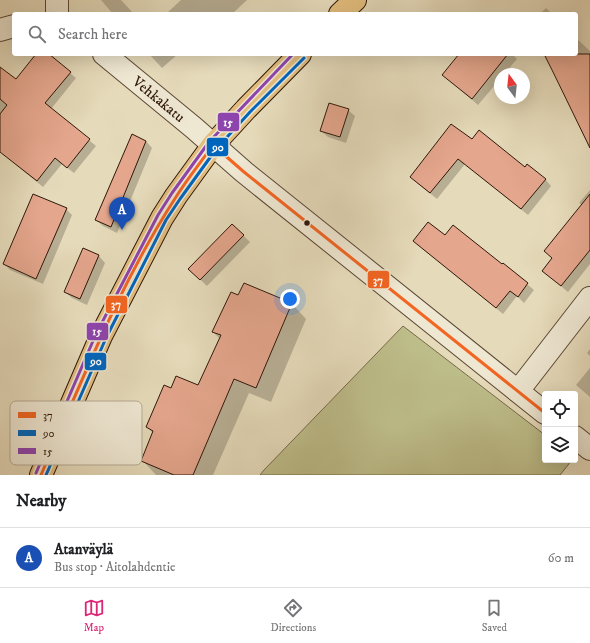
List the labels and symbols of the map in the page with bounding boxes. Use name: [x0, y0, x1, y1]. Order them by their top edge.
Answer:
north arrow: [494, 68, 530, 104]
street label: Vehkakatu: [128, 71, 189, 126]
line badge: 15: [217, 112, 240, 132]
text: 15: [223, 116, 233, 130]
line badge: 90: [206, 137, 229, 157]
text: 90: [211, 141, 224, 155]
pin: A: [109, 197, 135, 230]
unlabelled marker: [302, 218, 312, 228]
line badge: 37: [367, 270, 390, 289]
text: 37: [373, 274, 383, 288]
your location: [280, 289, 300, 309]
line badge: 37: [105, 295, 128, 314]
text: 37: [111, 298, 121, 312]
line badge: 15: [86, 322, 109, 341]
text: 15: [92, 325, 102, 339]
line badge: 90: [84, 352, 107, 371]
text: 90: [89, 355, 102, 369]
legend: [10, 401, 142, 465]
text: 37: [43, 409, 53, 423]
text: 90: [42, 427, 54, 441]
text: 15: [43, 445, 53, 459]

